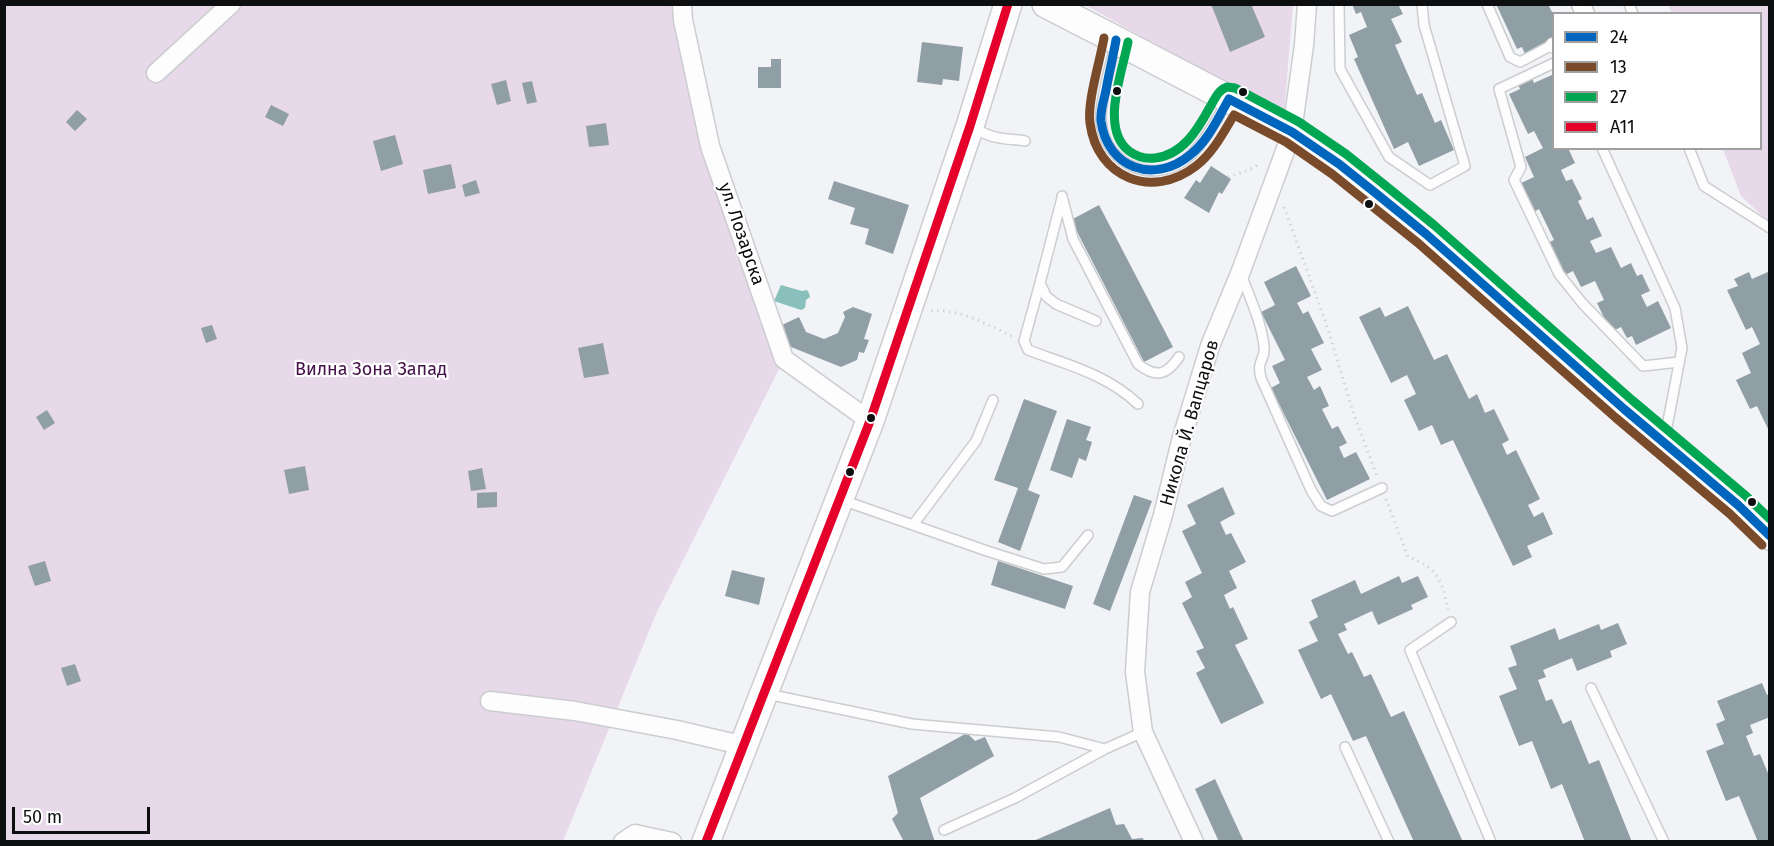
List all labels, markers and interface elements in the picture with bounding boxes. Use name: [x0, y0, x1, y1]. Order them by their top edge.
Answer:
legend: [1552, 12, 1762, 150]
text: 24: [1610, 26, 1628, 48]
text: 13: [1610, 56, 1627, 78]
unlabelled marker: [1111, 85, 1123, 97]
unlabelled marker: [1237, 86, 1249, 98]
text: 27: [1610, 86, 1627, 108]
text: А11: [1610, 116, 1635, 138]
street label: ул. Лозарска: [713, 180, 769, 288]
unlabelled marker: [1363, 198, 1375, 210]
street label: Никола Й. Вапцаров: [1156, 337, 1224, 509]
park label: Вилна Зона Запад: [295, 359, 447, 381]
unlabelled marker: [865, 412, 877, 424]
unlabelled marker: [844, 466, 856, 478]
unlabelled marker: [1746, 496, 1758, 508]
scale bar: [15, 795, 153, 833]
text: 50 m: [23, 806, 62, 828]

